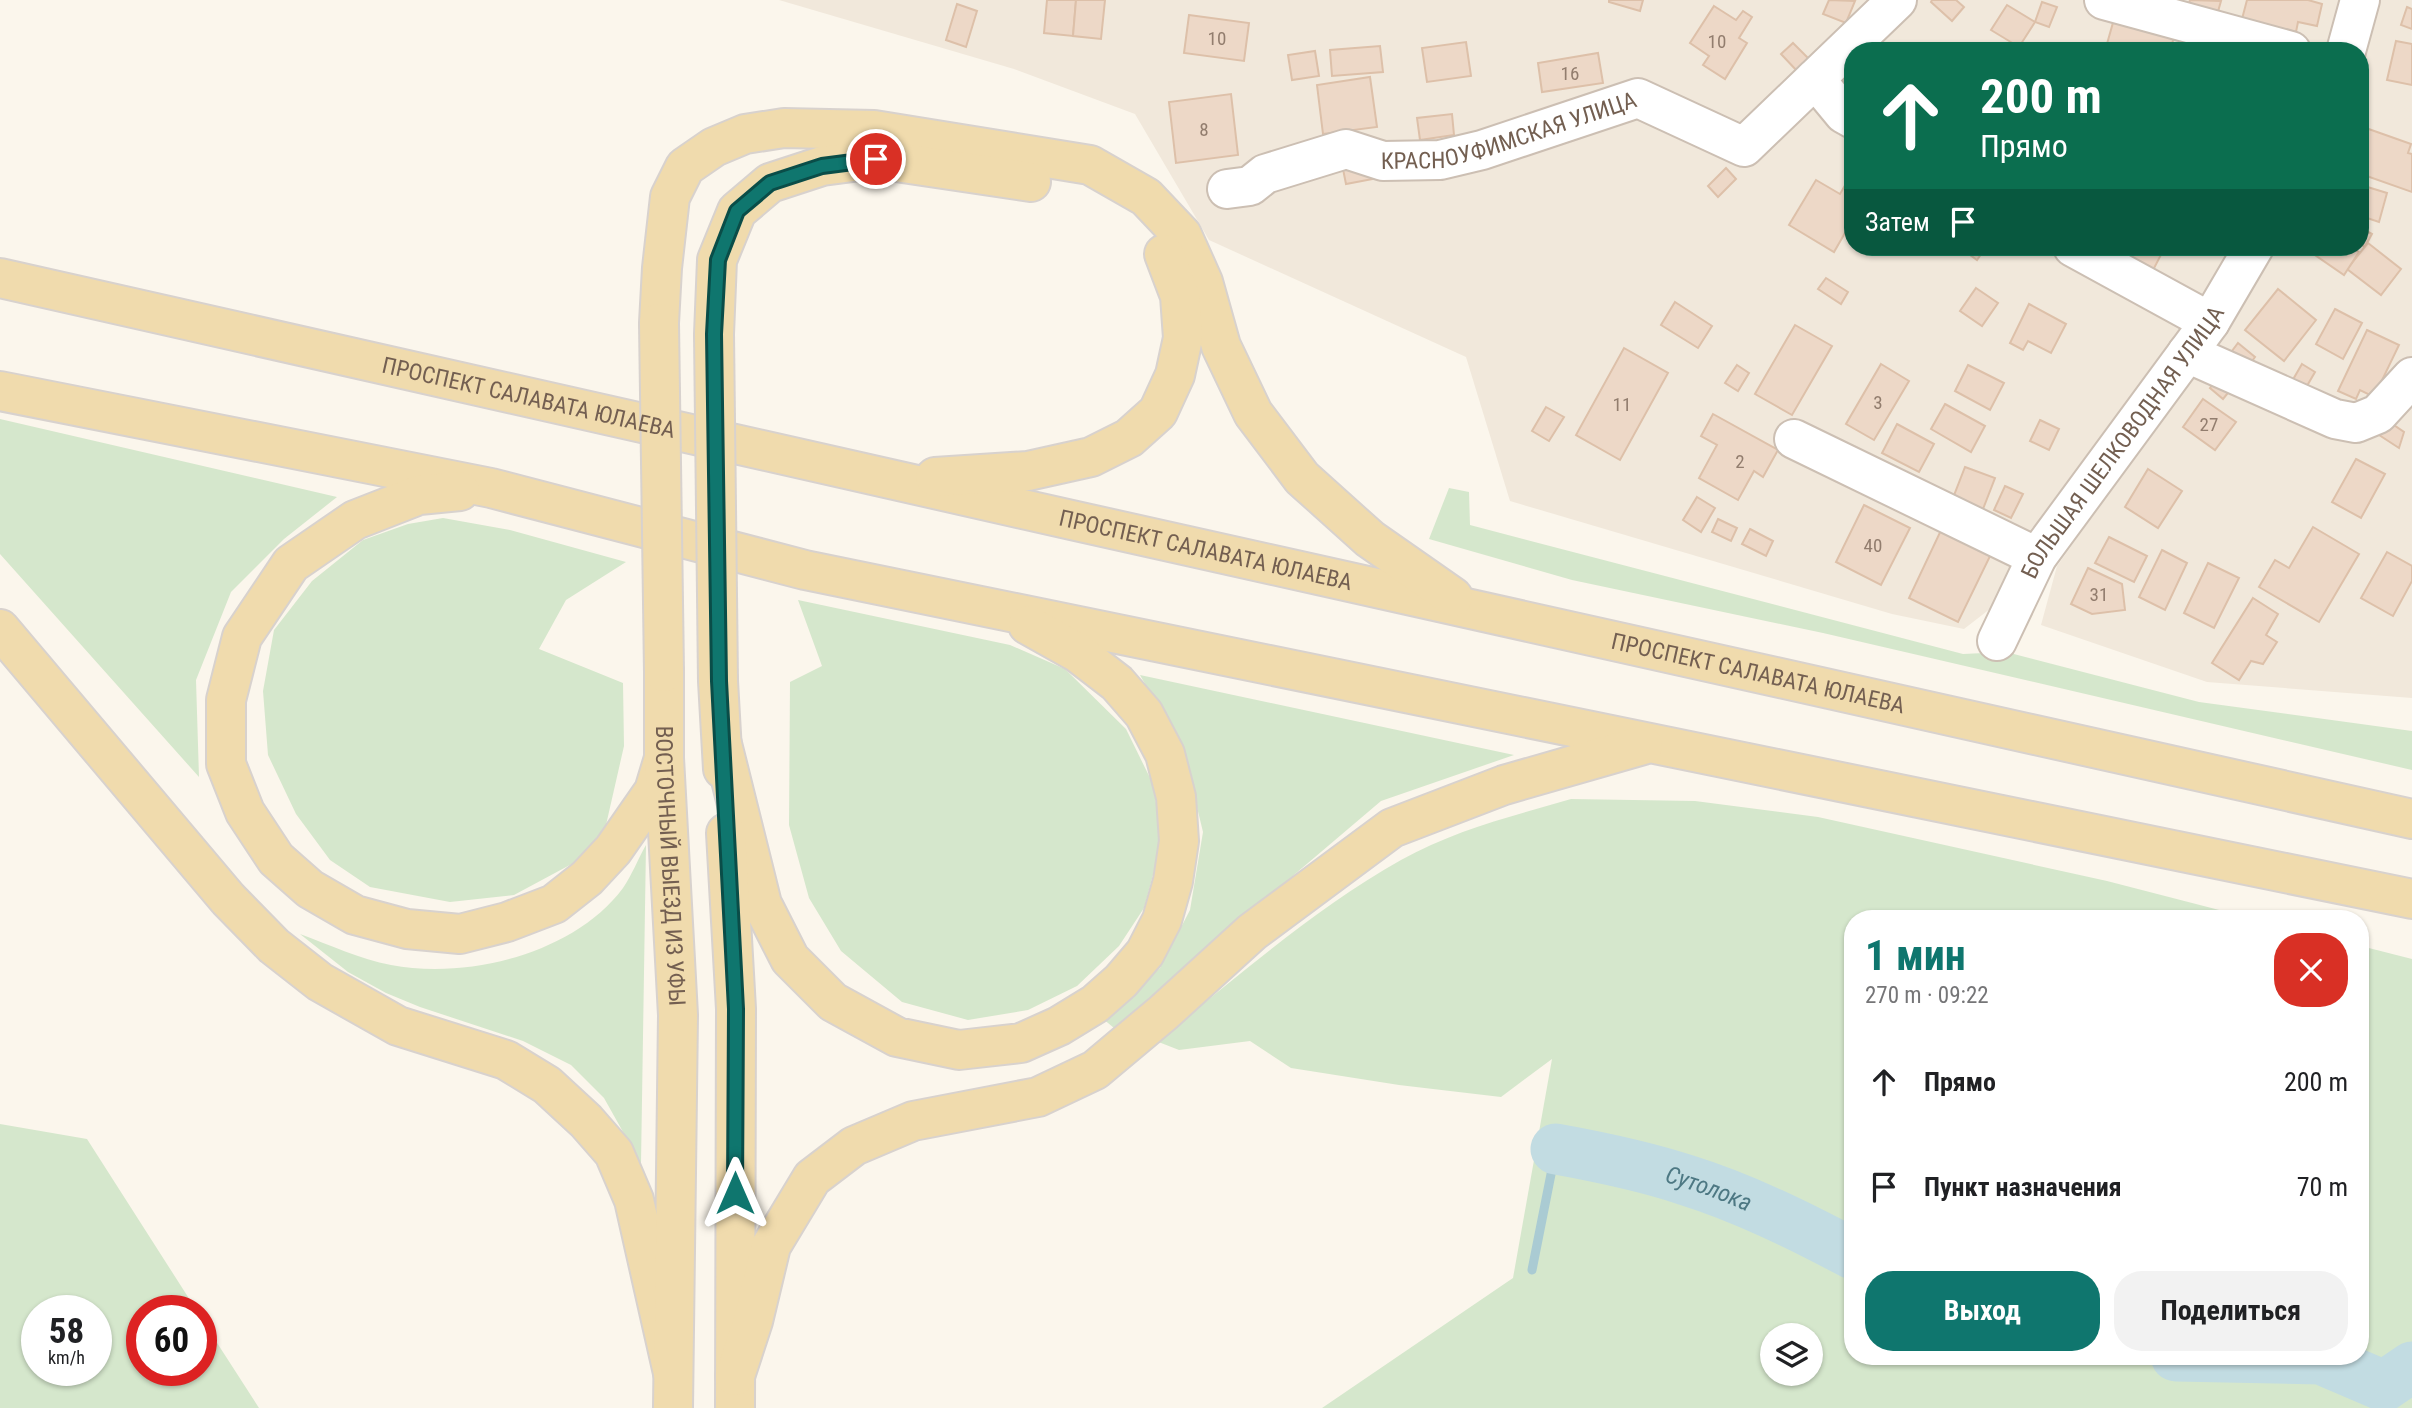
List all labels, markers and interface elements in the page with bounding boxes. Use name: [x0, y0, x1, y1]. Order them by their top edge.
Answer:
house number: 10: [1208, 27, 1226, 50]
house number: 10: [1708, 30, 1726, 53]
house number: 16: [1561, 62, 1579, 85]
text: 200 m: [1980, 68, 2102, 125]
icon: ahead: [1865, 70, 1956, 161]
street label: КРАСНОУФИМСКАЯ УЛИЦА: [1381, 86, 1640, 175]
house number: 8: [1199, 118, 1209, 141]
text: Прямо: [1980, 127, 2068, 165]
pin: [846, 129, 906, 189]
icon: arrive: [857, 140, 895, 178]
icon: arrive: [1944, 203, 1982, 241]
text: Затем: [1865, 207, 1930, 237]
street label: БОЛЬШАЯ ШЕЛКОВОДНАЯ УЛИЦА: [2016, 302, 2230, 583]
street label: ПРОСПЕКТ САЛАВАТА ЮЛАЕВА: [379, 352, 678, 444]
house number: 3: [1873, 391, 1883, 414]
house number: 11: [1613, 393, 1631, 416]
house number: 27: [2200, 413, 2218, 436]
house number: 2: [1735, 450, 1745, 473]
street label: ПРОСПЕКТ САЛАВАТА ЮЛАЕВА: [1056, 505, 1355, 596]
house number: 40: [1864, 534, 1882, 557]
house number: 31: [2090, 583, 2108, 606]
street label: ПРОСПЕКТ САЛАВАТА ЮЛАЕВА: [1609, 628, 1907, 719]
street label: ВОСТОЧНЫЙ ВЫЕЗД ИЗ УФЫ: [650, 726, 690, 1007]
text: 1 мин: [1865, 931, 1966, 980]
button: close: [2274, 933, 2348, 1007]
text: 270 m · 09:22: [1865, 982, 1989, 1009]
icon: ahead: [1865, 1063, 1903, 1101]
text: Прямо: [1924, 1067, 1996, 1097]
text: 200 m: [2284, 1067, 2348, 1097]
position arrow: [698, 1156, 772, 1230]
water label: Сутолока: [1662, 1160, 1756, 1217]
icon: arrive: [1865, 1168, 1903, 1206]
text: Пункт назначения: [1924, 1172, 2122, 1202]
text: 70 m: [2297, 1172, 2348, 1202]
button: Выход: [1865, 1271, 2100, 1351]
button: Поделиться: [2114, 1271, 2348, 1351]
speed limit sign: 60: [126, 1295, 217, 1386]
text: 58: [49, 1311, 84, 1352]
map controls: [1760, 1323, 1823, 1386]
button: layers: [1760, 1323, 1823, 1386]
text: km/h: [48, 1347, 85, 1368]

